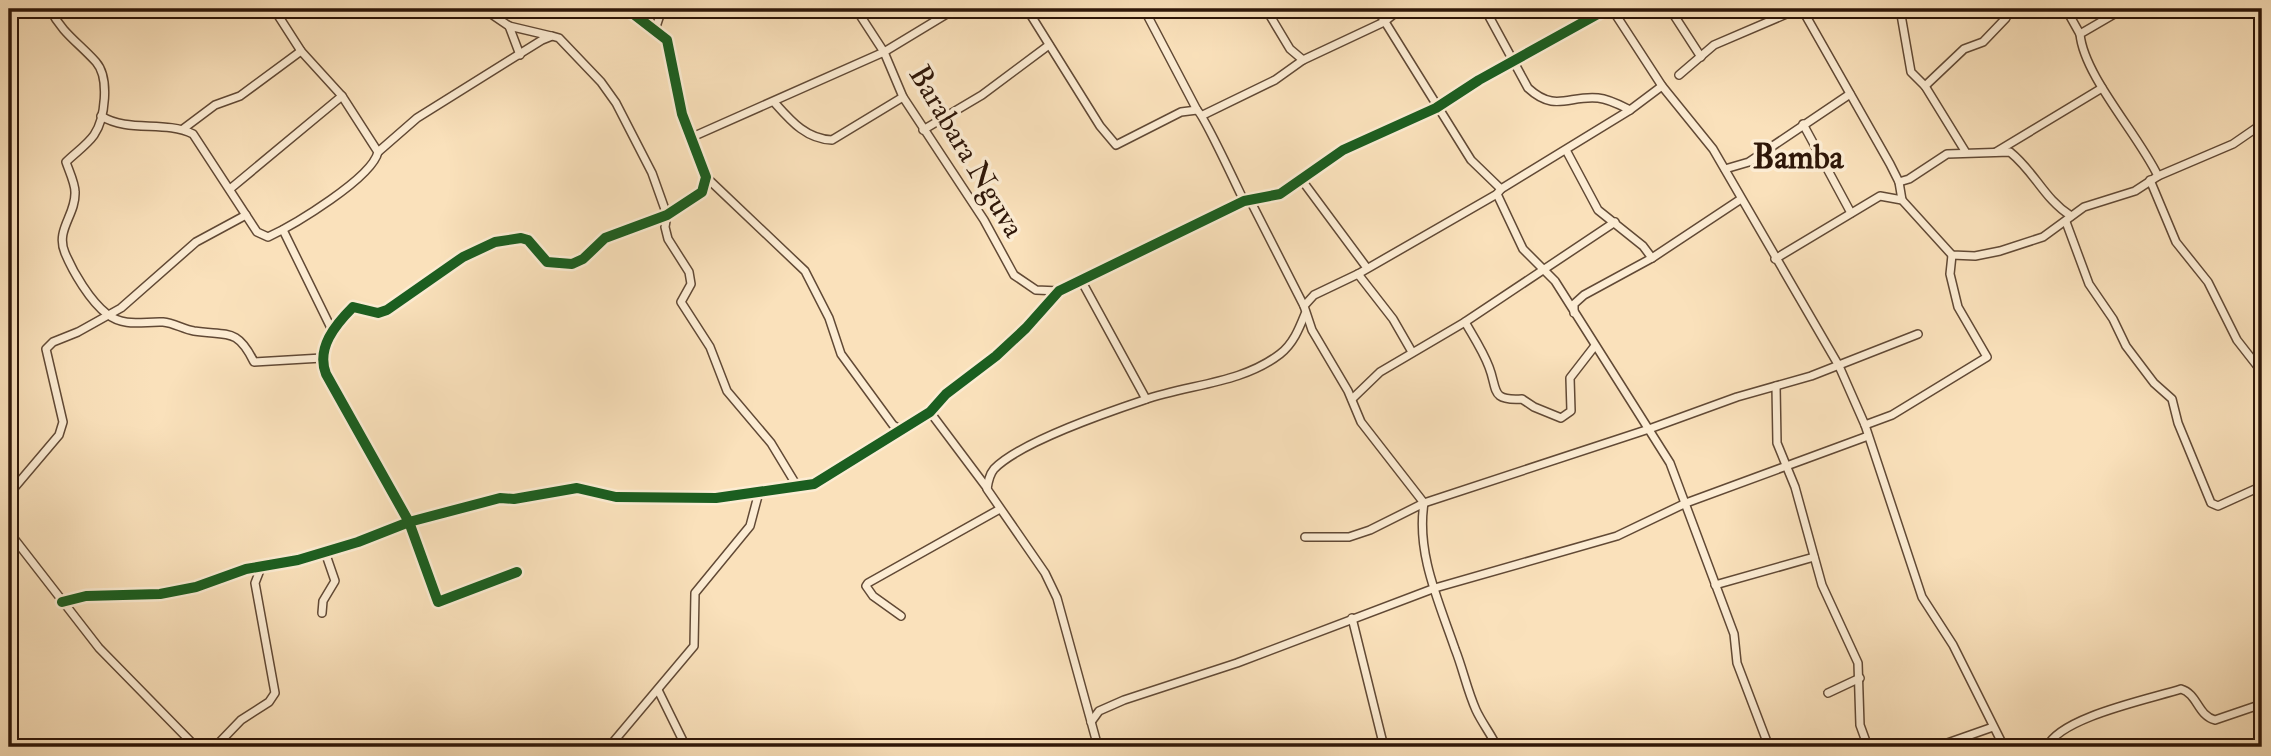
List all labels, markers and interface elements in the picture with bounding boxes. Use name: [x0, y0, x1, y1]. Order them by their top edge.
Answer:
street label: Barabara Nguva: [901, 59, 1033, 245]
district label: Bamba: [1753, 137, 1845, 178]

